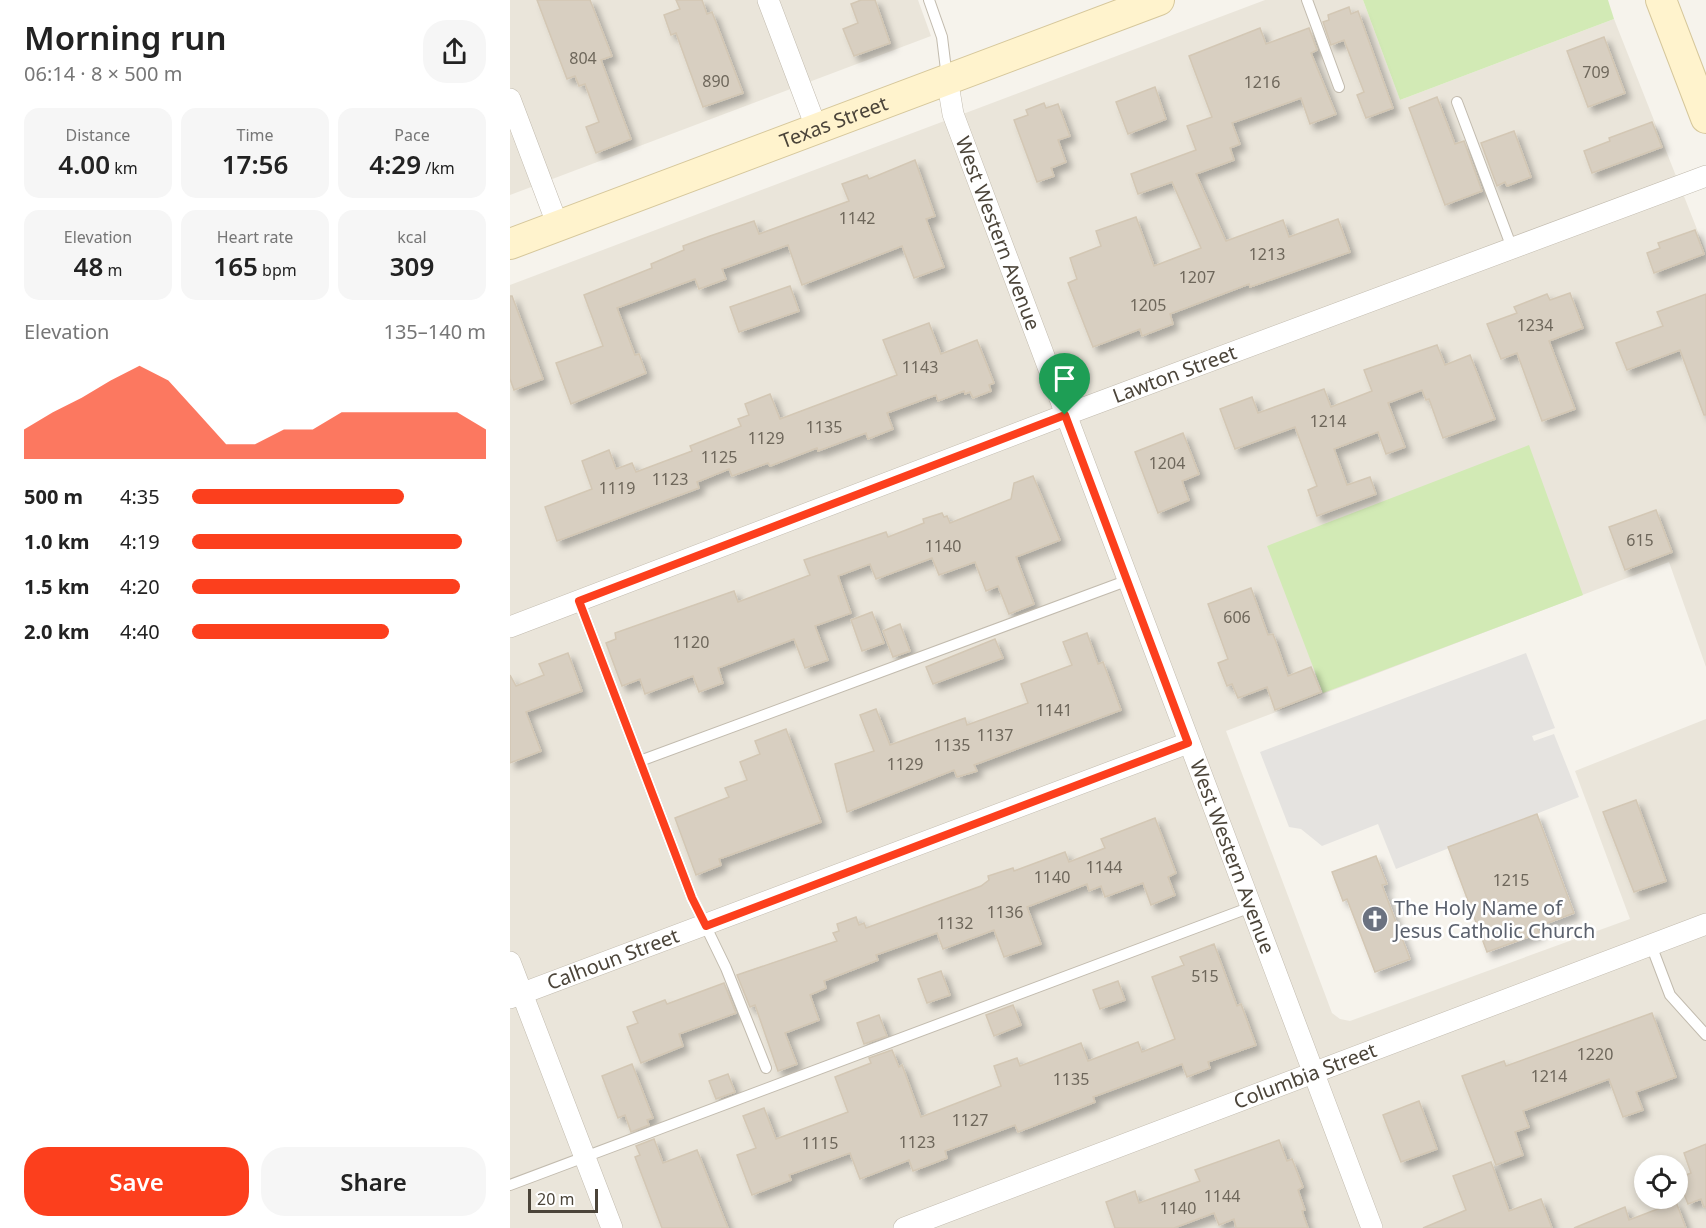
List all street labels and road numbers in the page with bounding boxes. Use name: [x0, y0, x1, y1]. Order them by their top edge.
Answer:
street label: Texas Street: [776, 89, 891, 154]
street label: West Western Avenue: [950, 132, 1047, 334]
street label: Lawton Street: [1109, 338, 1240, 409]
street label: West Western Avenue: [1184, 756, 1282, 957]
street label: Calhoun Street: [543, 922, 683, 996]
street label: Columbia Street: [1230, 1036, 1380, 1115]

